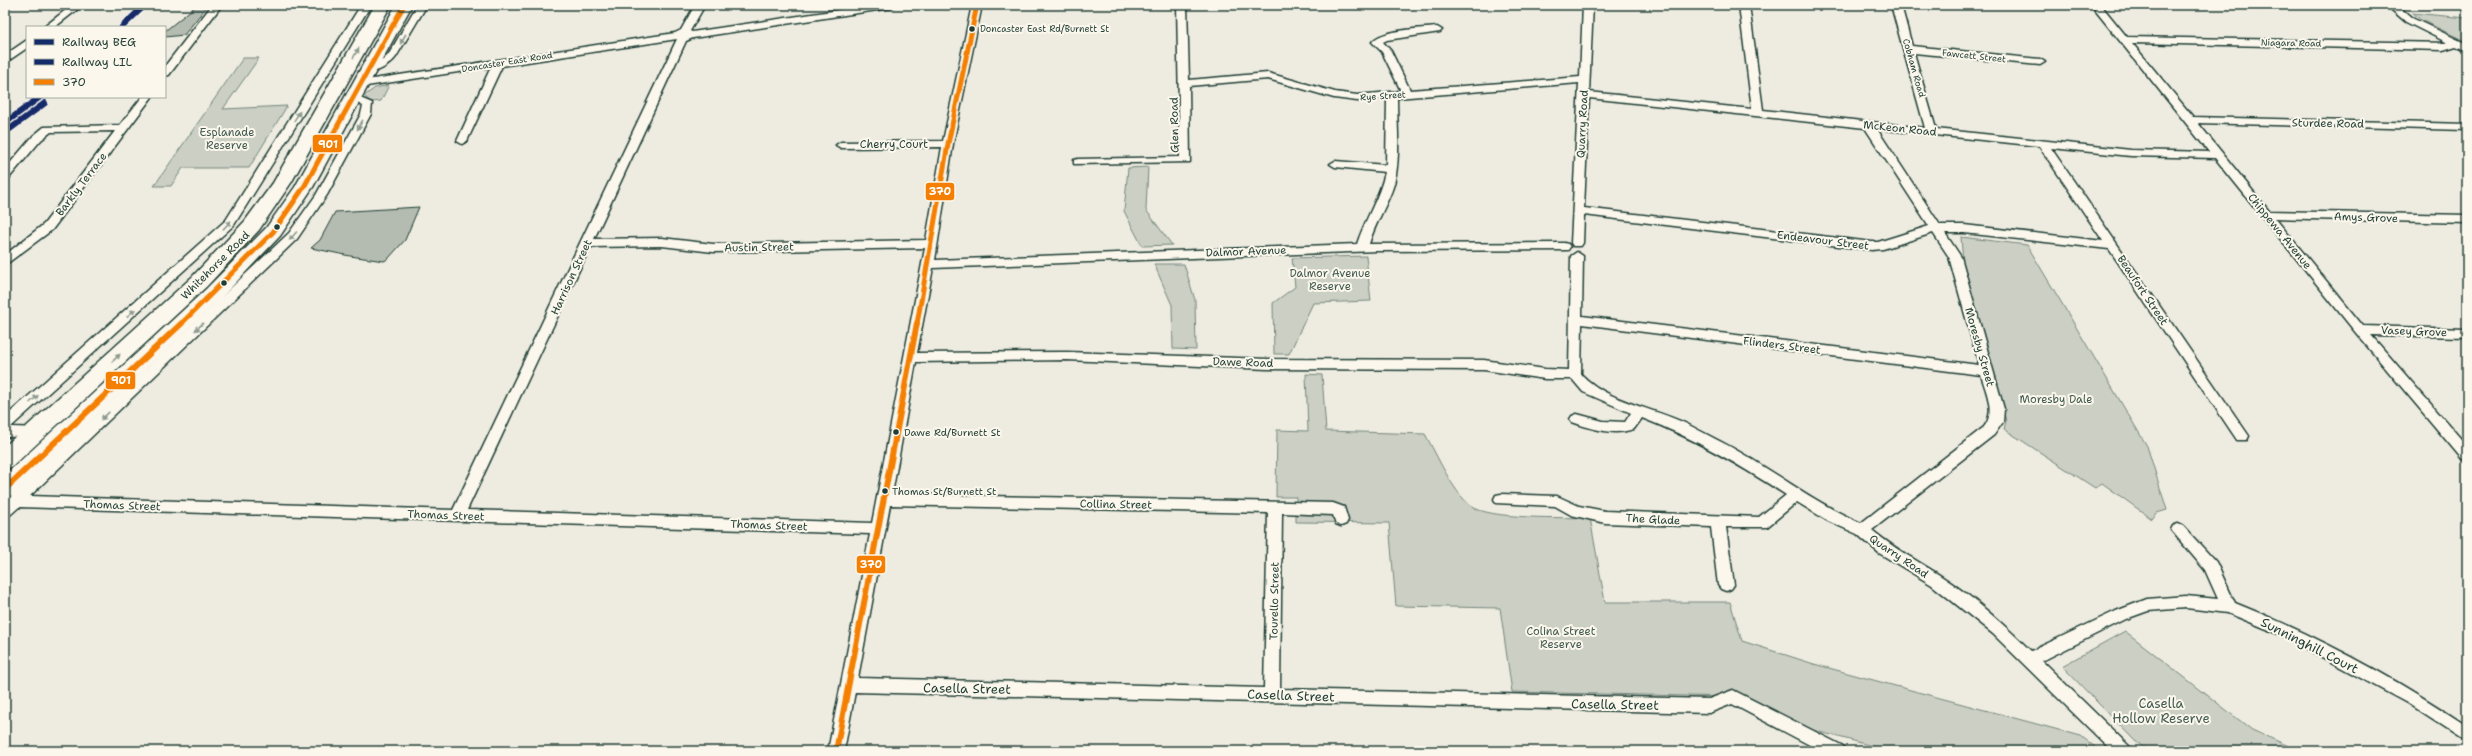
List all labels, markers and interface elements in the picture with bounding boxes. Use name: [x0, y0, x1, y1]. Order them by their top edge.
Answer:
place label: Doncaster East Rd/Burnett St: [980, 23, 1109, 35]
marker: Doncaster East Rd/Burnett St: [967, 24, 977, 34]
legend: [26, 26, 166, 98]
one-way arrow: [400, 33, 407, 45]
text: Railway BEG: [62, 34, 136, 50]
street label: Niagara Road: [2261, 36, 2322, 50]
street label: Cobham Road: [1900, 37, 1928, 99]
one-way arrow: [352, 47, 359, 59]
street label: Fawcett Street: [1941, 47, 2007, 65]
street label: Doncaster East Road: [461, 49, 554, 75]
text: Railway LIL: [62, 54, 133, 70]
text: 370: [62, 74, 86, 90]
street label: Rye Street: [1360, 88, 1406, 104]
street label: Quarry Road: [1573, 89, 1592, 159]
street label: Glen Road: [1167, 97, 1182, 153]
one-way arrow: [293, 110, 300, 122]
street label: Sturdee Road: [2292, 115, 2364, 132]
street label: McKeon Road: [1863, 117, 1937, 140]
one-way arrow: [356, 119, 363, 131]
park label: Esplanade Reserve: [200, 125, 254, 153]
line badge: 901: [312, 134, 343, 153]
text: 901: [318, 137, 338, 152]
street label: Cherry Court: [860, 137, 928, 152]
street label: Barkly Terrace: [52, 149, 110, 219]
line badge: 370: [925, 182, 955, 201]
text: 370: [929, 184, 952, 199]
street label: Chippewa Avenue: [2244, 190, 2315, 272]
street label: Amys Grove: [2334, 209, 2398, 226]
one-way arrow: [222, 220, 232, 230]
unlabelled marker: [272, 222, 282, 232]
street label: Endeavour Street: [1776, 227, 1870, 254]
street label: Whitehorse Road: [178, 228, 253, 303]
one-way arrow: [288, 231, 297, 241]
street label: Harrison Street: [547, 237, 596, 318]
street label: Austin Street: [724, 239, 794, 256]
street label: Dalmor Avenue: [1205, 243, 1287, 260]
street label: Beaufort Street: [2114, 252, 2172, 328]
park label: Dalmor Avenue Reserve: [1290, 266, 1370, 294]
unlabelled marker: [219, 278, 229, 288]
street label: Moresby Street: [1961, 306, 1998, 389]
one-way arrow: [126, 308, 136, 317]
one-way arrow: [194, 322, 204, 331]
street label: Vasey Grove: [2381, 323, 2447, 340]
street label: Flinders Street: [1742, 333, 1822, 358]
one-way arrow: [111, 354, 121, 363]
street label: Dawe Road: [1212, 354, 1274, 371]
line badge: 901: [105, 371, 136, 390]
text: 901: [111, 373, 131, 388]
park label: Moresby Dale: [2020, 392, 2092, 407]
one-way arrow: [29, 395, 39, 404]
one-way arrow: [100, 411, 110, 421]
place label: Dawe Rd/Burnett St: [904, 426, 1001, 439]
marker: Dawe Rd/Burnett St: [891, 427, 901, 437]
place label: Thomas St/Burnett St: [892, 485, 996, 498]
marker: Thomas St/Burnett St: [880, 486, 890, 496]
street label: Collina Street: [1080, 496, 1152, 513]
street label: Thomas Street: [83, 497, 161, 514]
street label: Thomas Street: [407, 507, 485, 524]
street label: The Glade: [1625, 511, 1681, 528]
street label: Thomas Street: [730, 517, 808, 534]
street label: Quarry Road: [1866, 531, 1931, 582]
line badge: 370: [856, 555, 886, 574]
text: 370: [860, 557, 883, 572]
street label: Tourello Street: [1266, 562, 1283, 640]
street label: Sunninghill Court: [2258, 613, 2362, 678]
park label: Colina Street Reserve: [1527, 624, 1596, 652]
street label: Casella Street: [923, 679, 1011, 698]
street label: Casella Street: [1247, 685, 1335, 706]
street label: Casella Street: [1571, 695, 1659, 714]
park label: Casella Hollow Reserve: [2112, 695, 2210, 727]

